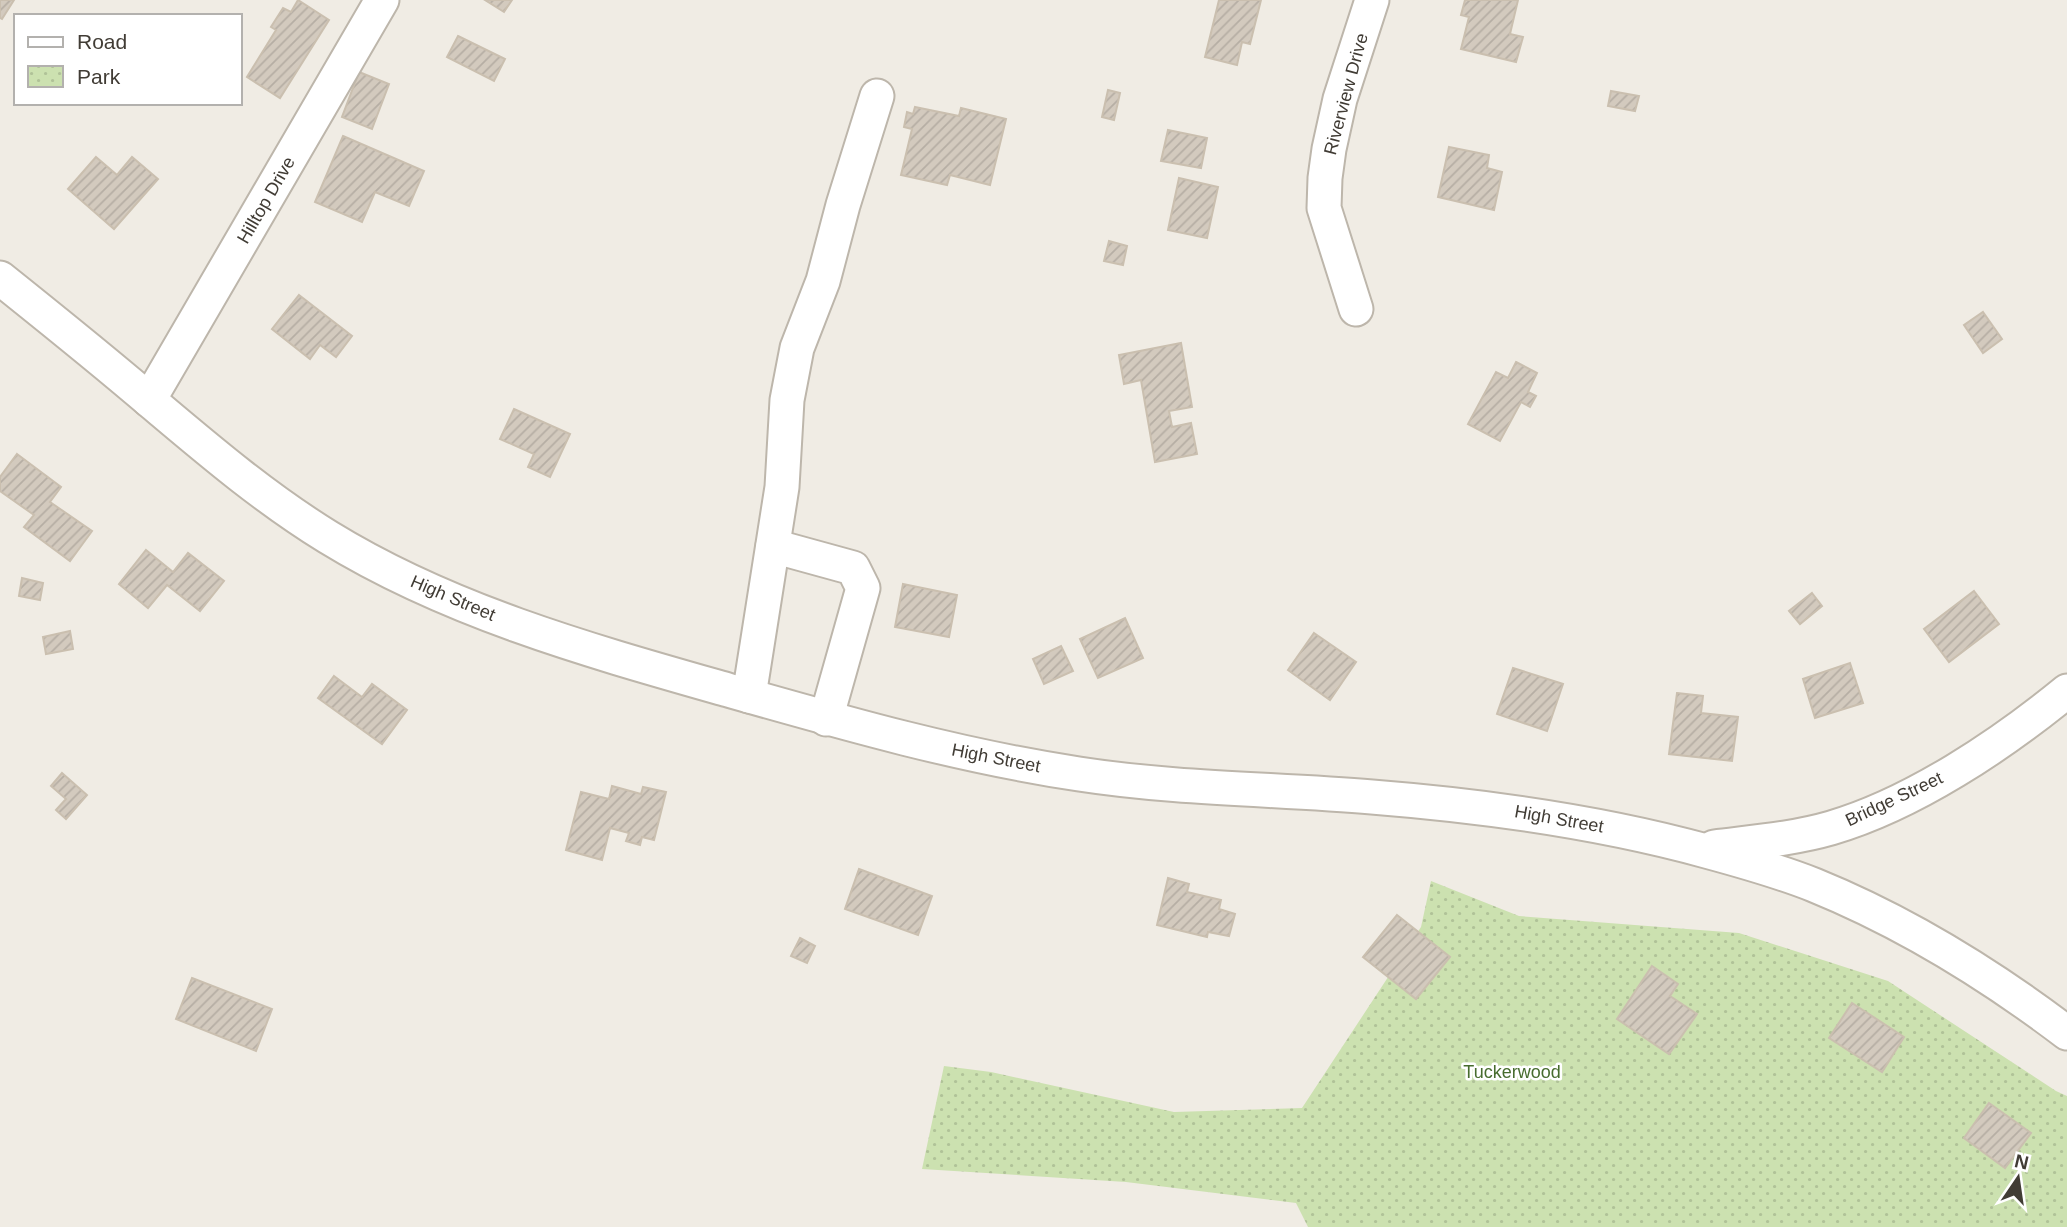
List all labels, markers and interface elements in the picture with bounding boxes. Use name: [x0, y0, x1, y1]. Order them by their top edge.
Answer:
legend: [14, 14, 242, 105]
text: Road: [77, 30, 127, 53]
street label: Riverview Drive: [1320, 31, 1372, 157]
text: Park: [77, 65, 121, 88]
street label: Hilltop Drive: [233, 153, 299, 247]
street label: High Street: [408, 571, 498, 625]
street label: High Street: [950, 740, 1042, 776]
street label: Bridge Street: [1842, 768, 1946, 830]
street label: High Street: [1513, 801, 1605, 837]
park label: Tuckerwood: [1463, 1062, 1561, 1082]
north arrow: [1983, 1143, 2053, 1213]
text: N: [2013, 1150, 2031, 1174]

